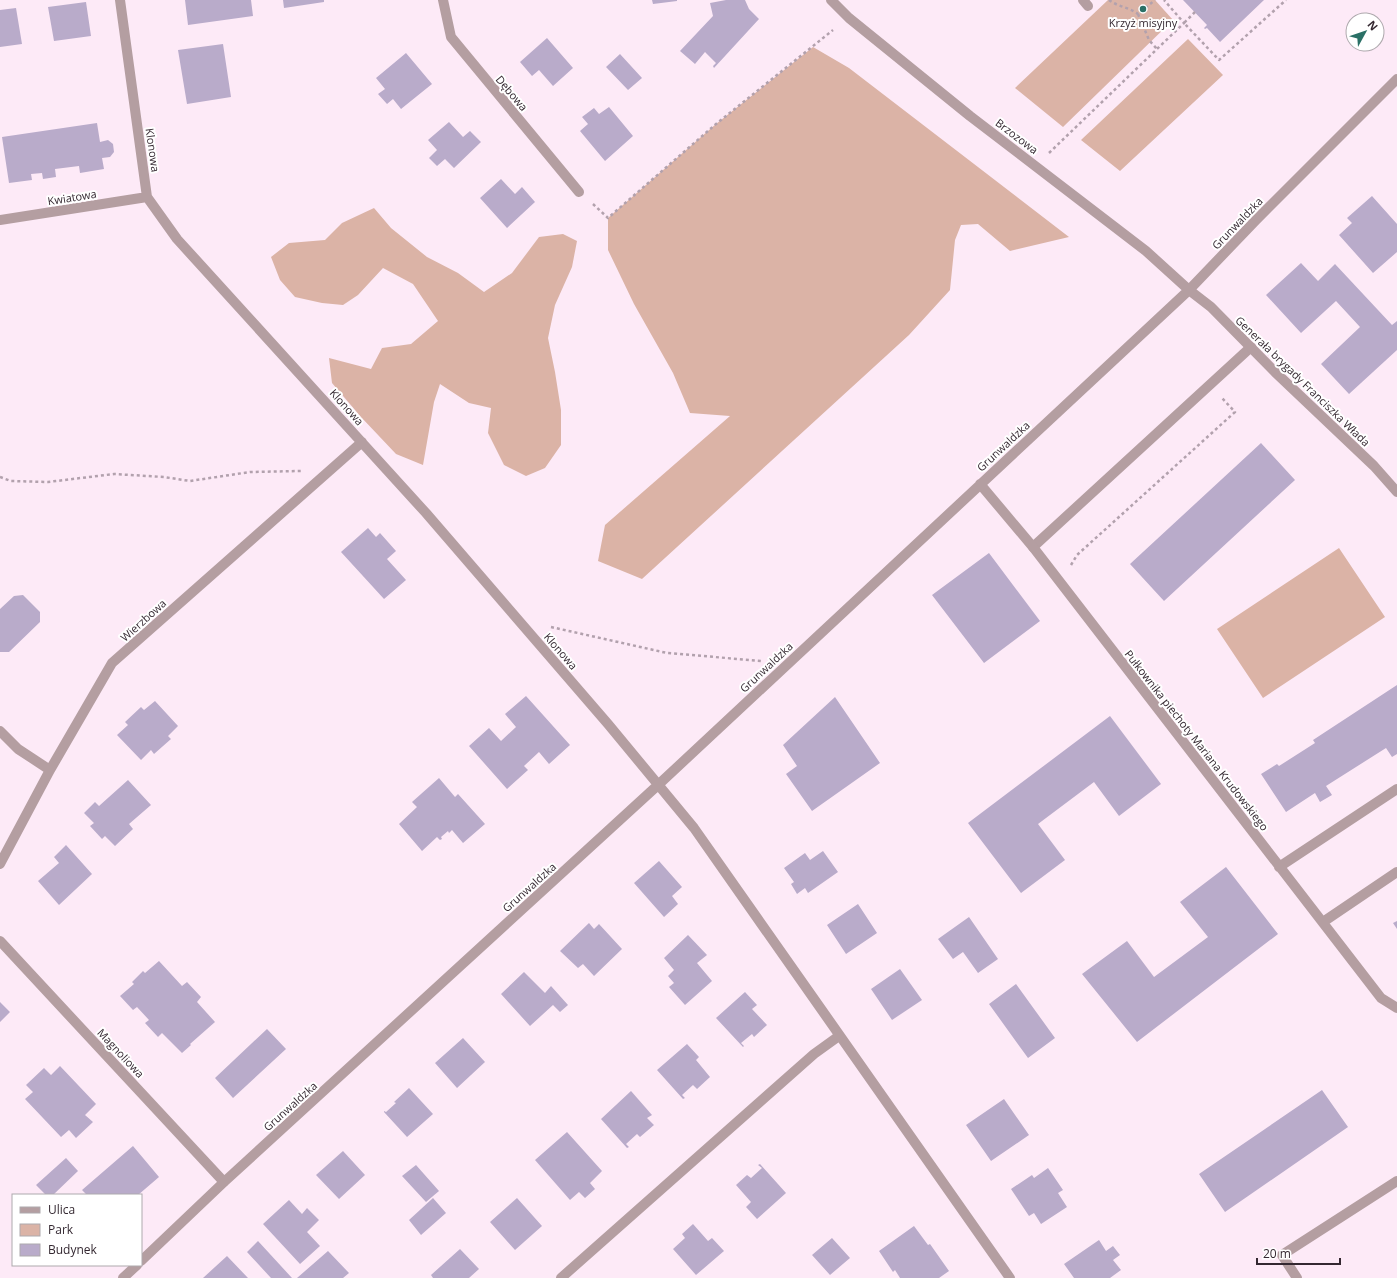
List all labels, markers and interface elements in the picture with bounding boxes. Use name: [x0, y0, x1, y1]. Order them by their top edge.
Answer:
marker: Krzyż misyjny: [1138, 4, 1148, 14]
north arrow: [1345, 12, 1385, 52]
place label: Krzyż misyjny: [1109, 15, 1178, 30]
text: N: [1364, 17, 1382, 34]
street label: Dębowa: [493, 72, 531, 114]
street label: Brzozowa: [993, 115, 1041, 157]
street label: Klonowa: [143, 127, 163, 173]
street label: Kwiatowa: [46, 186, 98, 208]
street label: Grunwaldzka: [1208, 194, 1266, 252]
street label: Generała brygady Franciszka Włada: [1233, 313, 1373, 449]
street label: Klonowa: [327, 386, 367, 428]
street label: Grunwaldzka: [973, 418, 1033, 474]
street label: Wierzbowa: [117, 595, 169, 645]
street label: Klonowa: [541, 629, 581, 673]
street label: Grunwaldzka: [736, 639, 796, 695]
street label: Pułkownika piechoty Mariana Krudowskiego: [1122, 647, 1273, 834]
street label: Grunwaldzka: [499, 859, 559, 915]
street label: Magnoliowa: [94, 1025, 148, 1081]
street label: Grunwaldzka: [260, 1078, 320, 1134]
legend: [12, 1194, 142, 1266]
text: Ulica: [48, 1201, 75, 1218]
text: Park: [48, 1221, 74, 1238]
scale bar: [1257, 1240, 1340, 1266]
text: Budynek: [48, 1241, 98, 1258]
text: 20 m: [1263, 1245, 1291, 1262]

